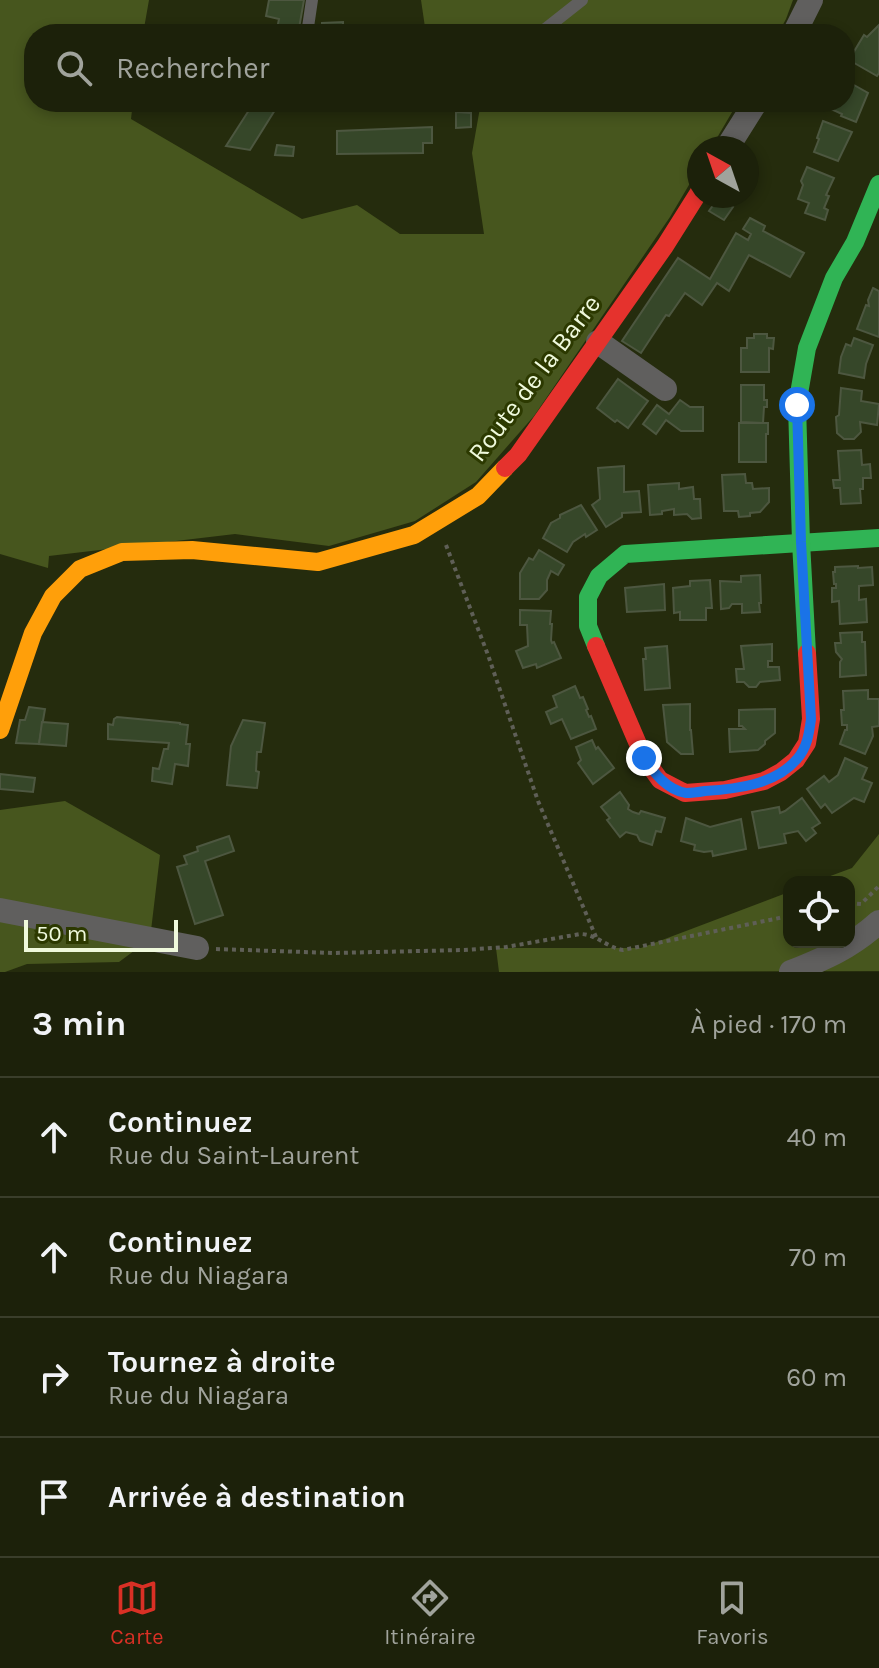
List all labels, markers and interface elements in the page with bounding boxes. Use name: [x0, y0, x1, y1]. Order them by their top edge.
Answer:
search box: [24, 24, 855, 112]
icon: search: [52, 46, 96, 90]
text: Rechercher: [116, 50, 269, 86]
north arrow: [687, 136, 759, 208]
street label: Route de la Barre: [462, 289, 607, 468]
route start: [779, 387, 815, 423]
route end: [626, 740, 662, 776]
map controls: [783, 876, 855, 948]
button: locate: [783, 876, 855, 948]
scale bar: [24, 916, 178, 952]
text: 50 m: [36, 921, 87, 947]
text: 3 min: [32, 1004, 126, 1044]
text: À pied · 170 m: [690, 1009, 847, 1040]
text: Continuez: [108, 1104, 253, 1140]
icon: ahead: [32, 1115, 76, 1159]
text: 40 m: [787, 1122, 847, 1153]
text: Rue du Saint-Laurent: [108, 1140, 359, 1171]
text: Continuez: [108, 1224, 253, 1260]
icon: ahead: [32, 1235, 76, 1279]
text: 70 m: [789, 1242, 847, 1273]
text: Rue du Niagara: [108, 1260, 289, 1291]
text: Tournez à droite: [108, 1344, 336, 1380]
icon: right: [32, 1355, 76, 1399]
text: 60 m: [786, 1362, 847, 1393]
text: Rue du Niagara: [108, 1380, 289, 1411]
icon: arrive: [32, 1475, 76, 1519]
text: Arrivée à destination: [108, 1479, 406, 1515]
tab: Carte: [110, 1576, 163, 1650]
tab: Itinéraire: [384, 1576, 476, 1650]
tab: Favoris: [696, 1576, 769, 1650]

